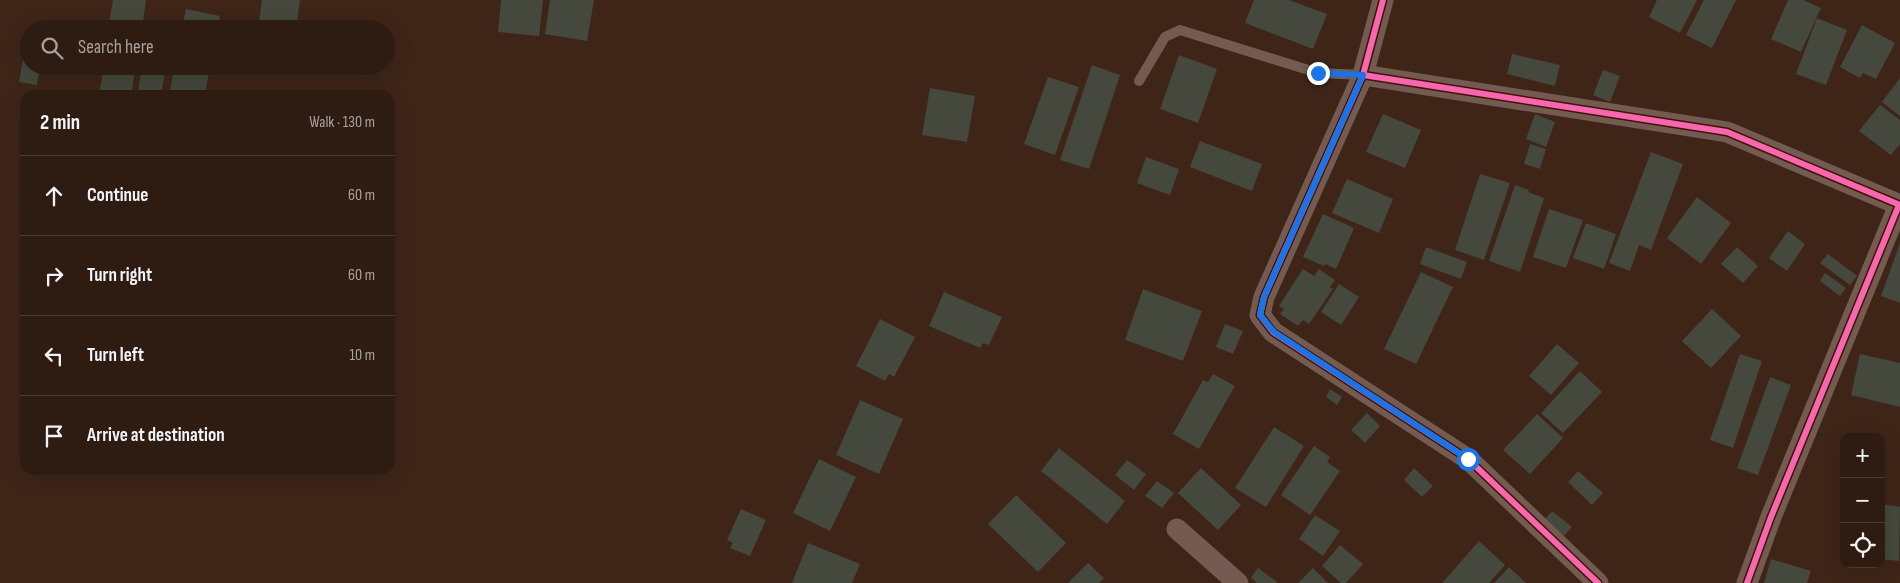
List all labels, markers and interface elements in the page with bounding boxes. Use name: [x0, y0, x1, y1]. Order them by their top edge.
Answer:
search box: [20, 20, 395, 75]
icon: search: [38, 34, 66, 62]
text: Search here: [78, 36, 154, 59]
route end: [1307, 62, 1330, 85]
text: 2 min: [40, 110, 80, 135]
text: Walk · 130 m: [309, 113, 375, 132]
icon: ahead: [40, 182, 68, 210]
text: Continue: [87, 184, 148, 207]
text: 60 m: [348, 186, 375, 205]
icon: right: [40, 262, 68, 290]
text: Turn right: [87, 264, 152, 287]
text: 60 m: [348, 266, 375, 285]
icon: left: [40, 342, 68, 370]
text: Turn left: [87, 344, 144, 367]
text: 10 m: [349, 346, 375, 365]
icon: arrive: [40, 422, 68, 450]
text: Arrive at destination: [87, 424, 225, 447]
map controls: [1840, 433, 1885, 568]
button: +: [1840, 433, 1885, 478]
route start: [1457, 448, 1480, 471]
button: −: [1840, 478, 1885, 523]
button: locate: [1840, 523, 1885, 568]

